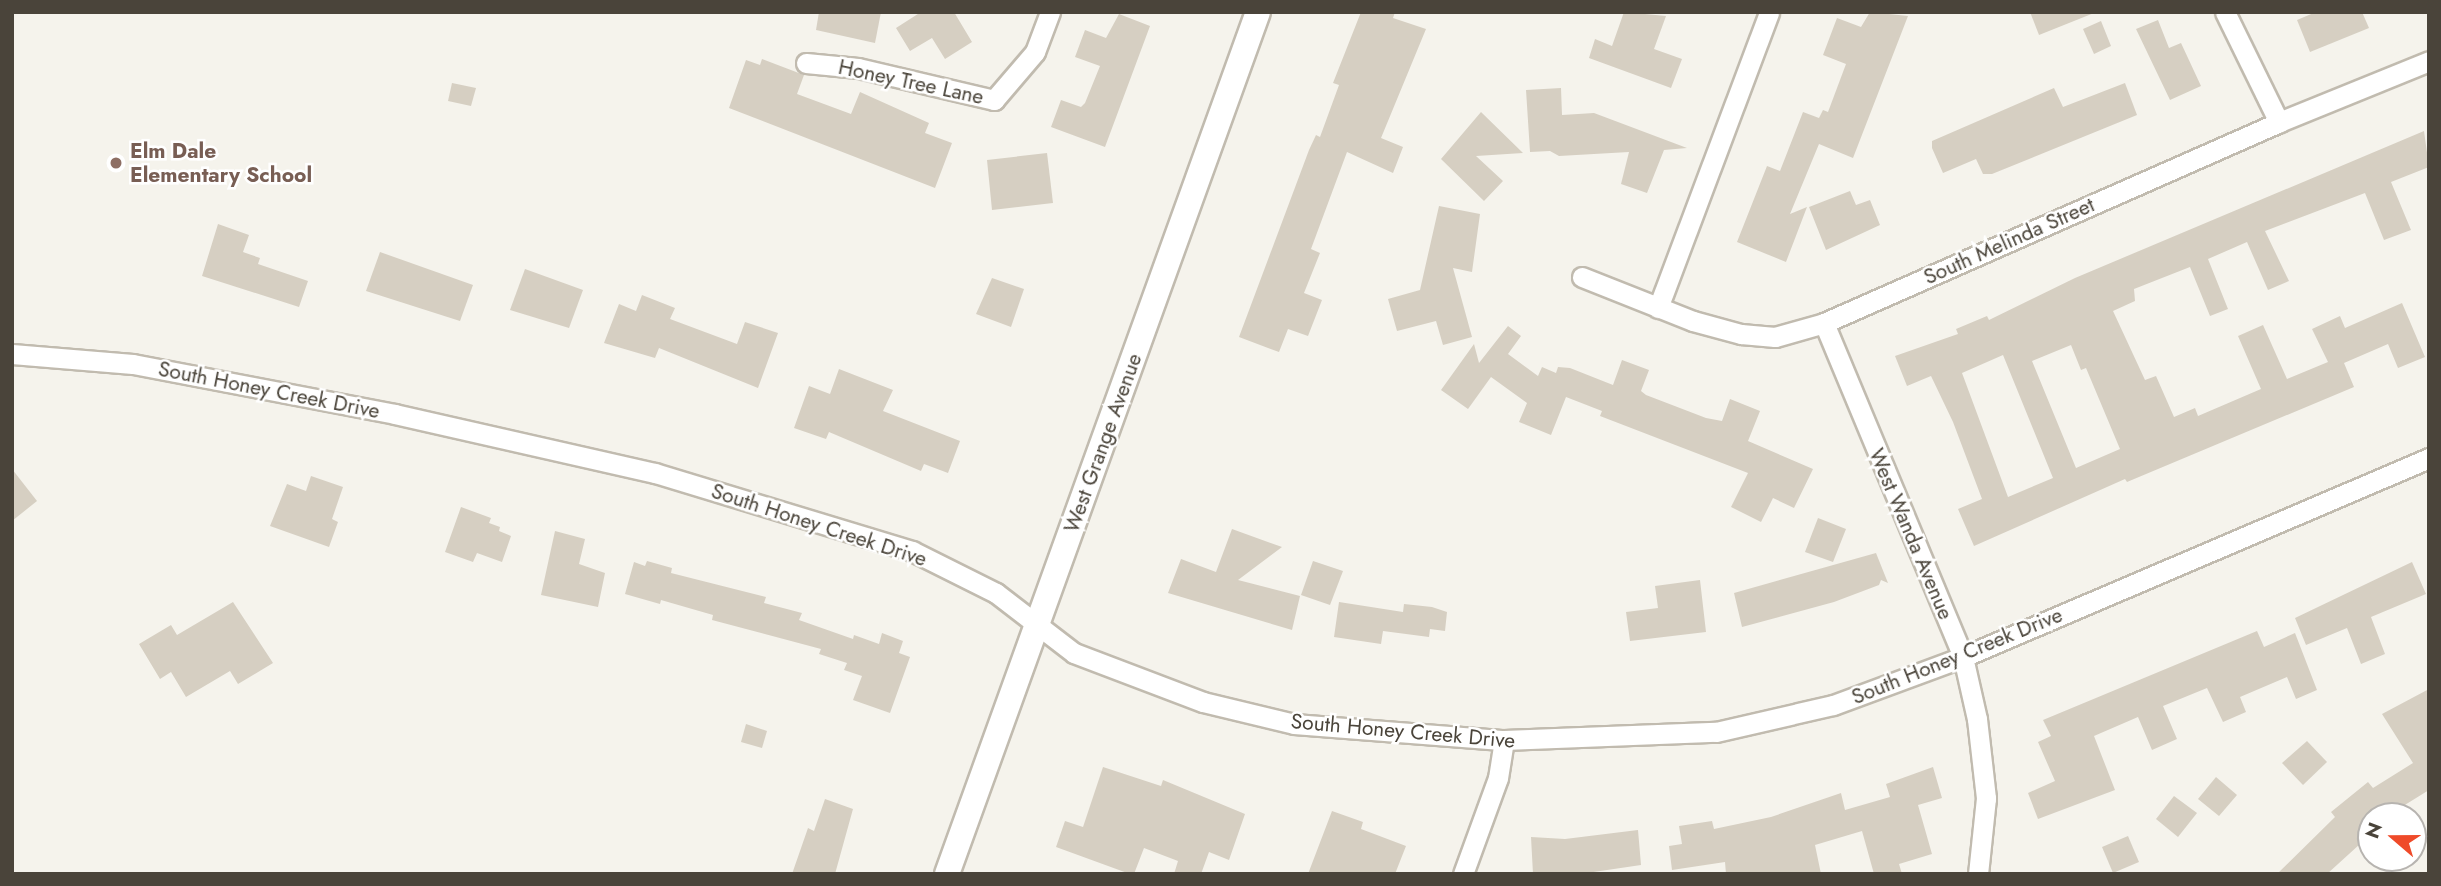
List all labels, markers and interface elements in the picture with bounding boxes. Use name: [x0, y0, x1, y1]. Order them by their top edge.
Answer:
street label: Honey Tree Lane: [836, 54, 986, 110]
place label: Elm Dale Elementary School: [130, 138, 312, 188]
marker: Elm Dale Elementary School: [108, 155, 124, 171]
street label: South Melinda Street: [1920, 192, 2098, 290]
street label: West Grange Avenue: [1059, 350, 1147, 536]
street label: South Honey Creek Drive: [156, 356, 382, 424]
street label: West Wanda Avenue: [1864, 445, 1958, 623]
street label: South Honey Creek Drive: [708, 478, 930, 572]
street label: South Honey Creek Drive: [1848, 602, 2066, 710]
street label: South Honey Creek Drive: [1290, 709, 1516, 753]
north arrow: [2357, 802, 2427, 872]
text: N: [2358, 819, 2389, 842]

